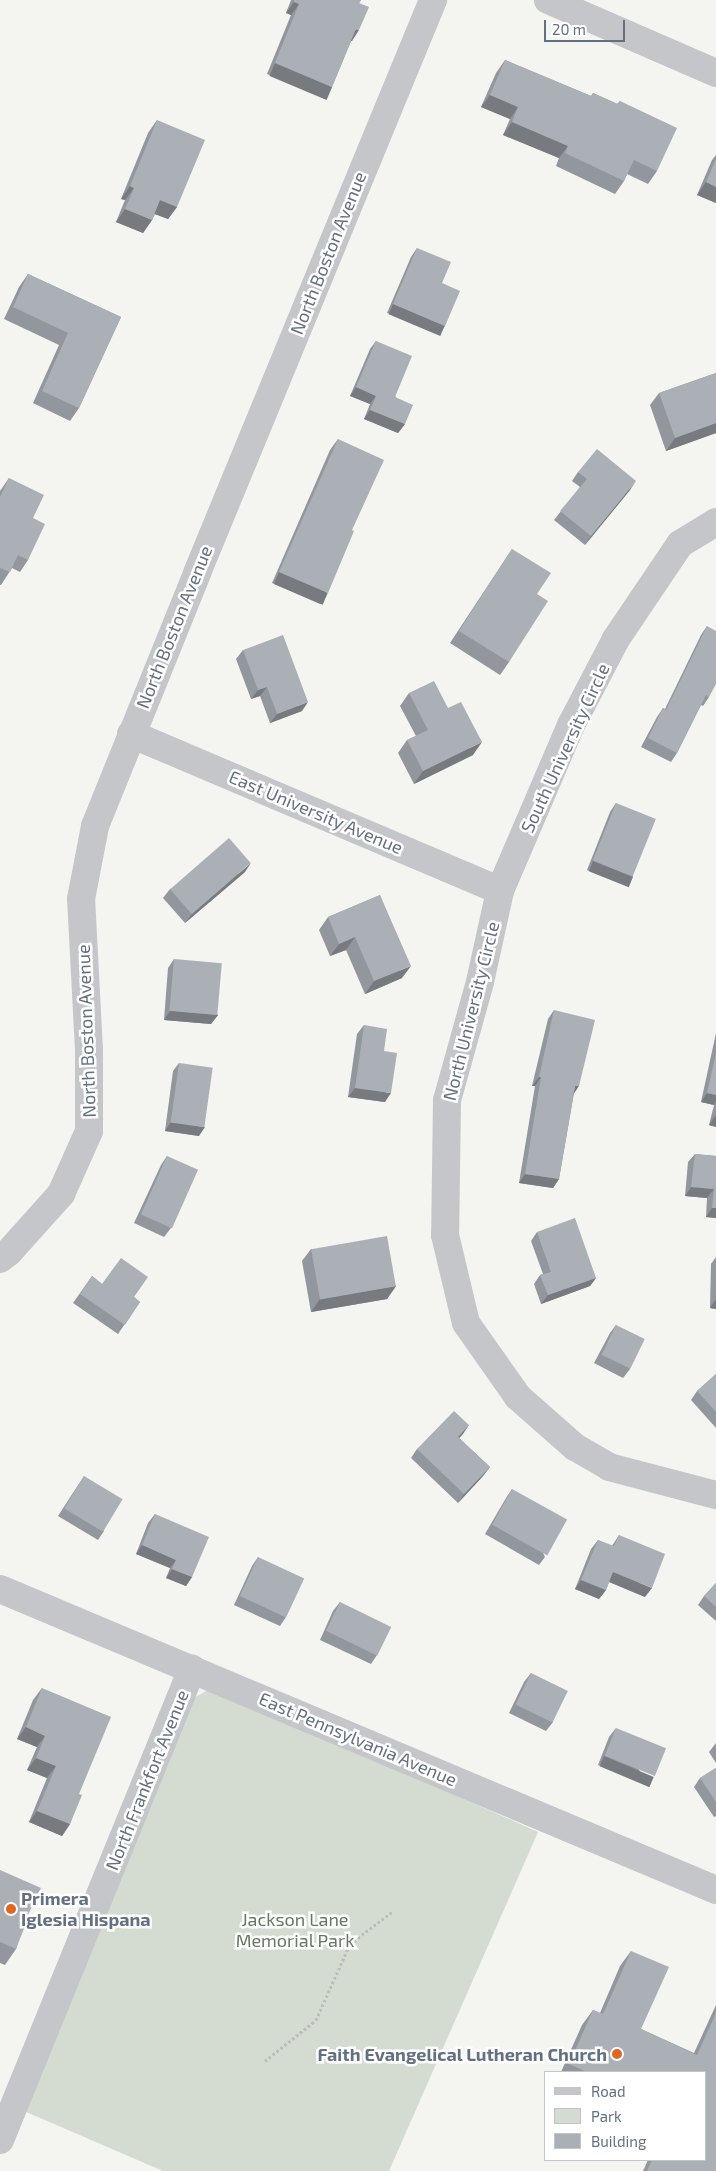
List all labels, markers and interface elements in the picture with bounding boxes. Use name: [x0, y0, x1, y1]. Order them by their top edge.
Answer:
scale bar: [546, 10, 627, 42]
text: 20 m: [552, 20, 586, 38]
street label: North Boston Avenue: [285, 168, 371, 338]
street label: North Boston Avenue: [131, 542, 217, 712]
street label: South University Circle: [516, 660, 614, 836]
street label: East University Avenue: [225, 765, 407, 859]
street label: North University Circle: [438, 919, 504, 1103]
street label: North Boston Avenue: [72, 944, 100, 1118]
street label: North Frankfort Avenue: [101, 1687, 193, 1873]
street label: East Pennsylvania Avenue: [256, 1687, 460, 1791]
place label: Primera Iglesia Hispana: [21, 1888, 151, 1930]
marker: Primera Iglesia Hispana: [5, 1903, 17, 1915]
park label: Jackson Lane Memorial Park: [235, 1909, 355, 1952]
place label: Faith Evangelical Lutheran Church: [317, 2043, 607, 2065]
marker: Faith Evangelical Lutheran Church: [611, 2048, 623, 2060]
legend: [544, 2071, 706, 2161]
text: Road: [591, 2082, 626, 2100]
text: Park: [591, 2107, 622, 2125]
text: Building: [591, 2132, 646, 2150]

